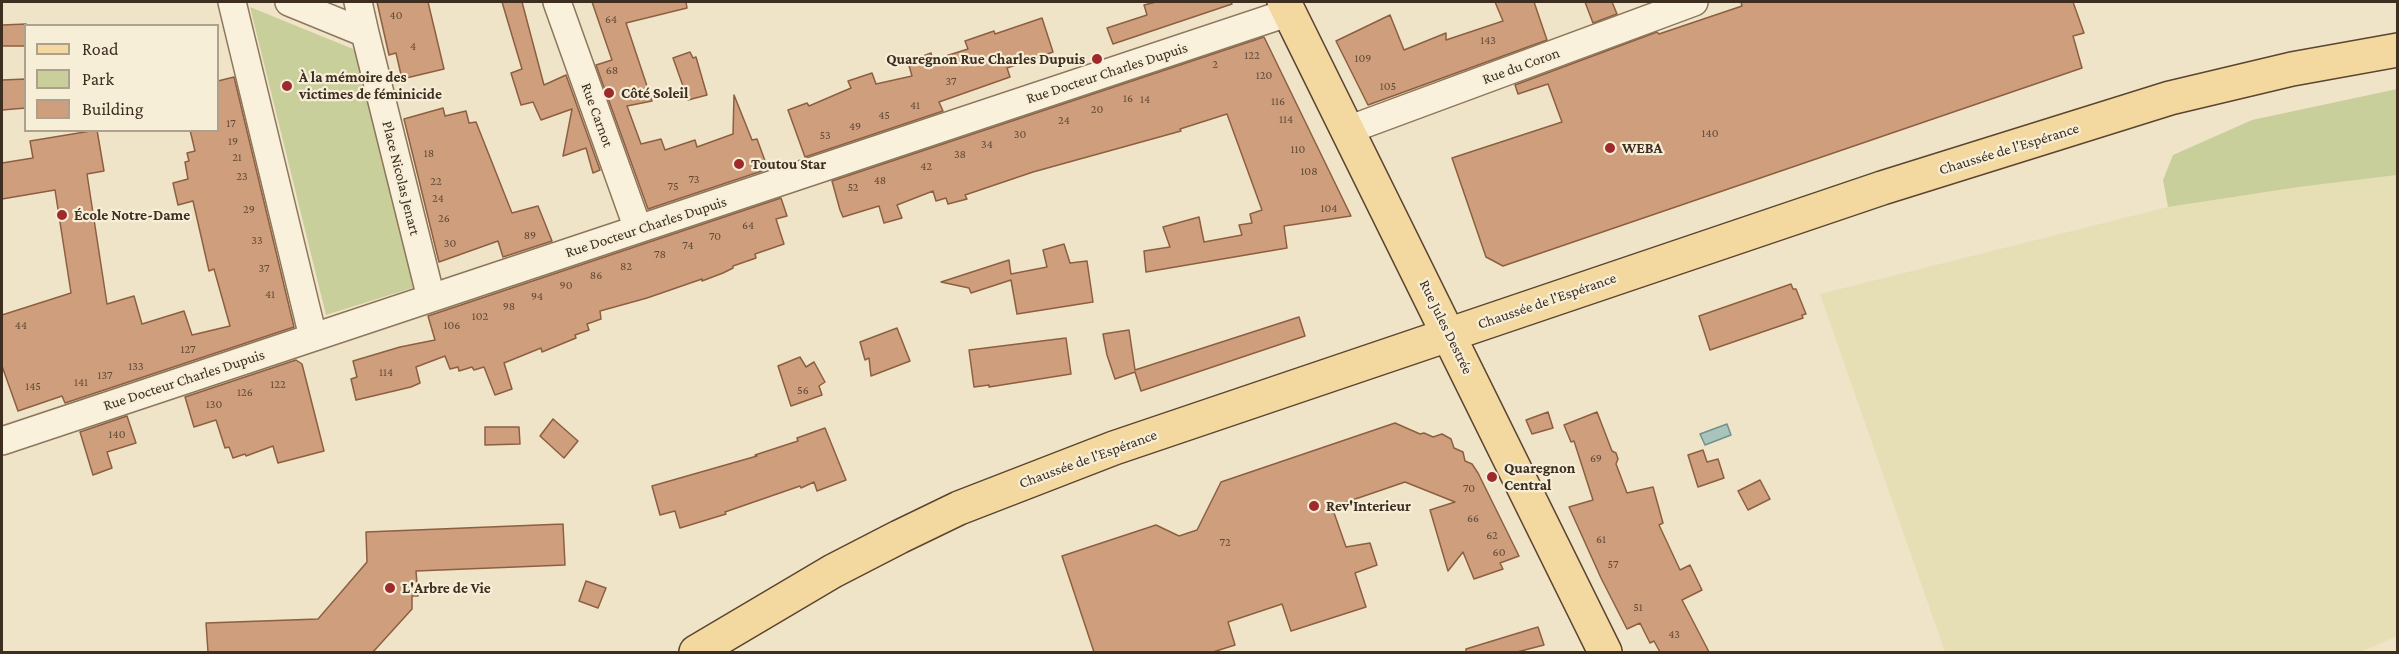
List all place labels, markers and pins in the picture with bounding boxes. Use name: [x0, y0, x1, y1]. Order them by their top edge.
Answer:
place label: Quaregnon Rue Charles Dupuis: [886, 50, 1085, 68]
marker: Quaregnon Rue Charles Dupuis: [1090, 52, 1104, 66]
place label: À la mémoire des victimes de féminicide: [299, 68, 442, 103]
marker: À la mémoire des victimes de féminicide: [280, 79, 294, 93]
place label: Côté Soleil: [621, 84, 688, 102]
marker: Côté Soleil: [602, 86, 616, 100]
place label: WEBA: [1622, 139, 1663, 157]
marker: WEBA: [1603, 141, 1617, 155]
place label: Toutou Star: [751, 155, 826, 173]
marker: Toutou Star: [732, 157, 746, 171]
place label: École Notre-Dame: [74, 206, 190, 224]
marker: École Notre-Dame: [55, 208, 69, 222]
place label: Quaregnon Central: [1504, 459, 1575, 494]
marker: Quaregnon Central: [1485, 470, 1499, 484]
place label: Rev'Interieur: [1326, 497, 1411, 515]
marker: Rev'Interieur: [1307, 499, 1321, 513]
place label: L'Arbre de Vie: [402, 579, 491, 597]
marker: L'Arbre de Vie: [383, 581, 397, 595]

